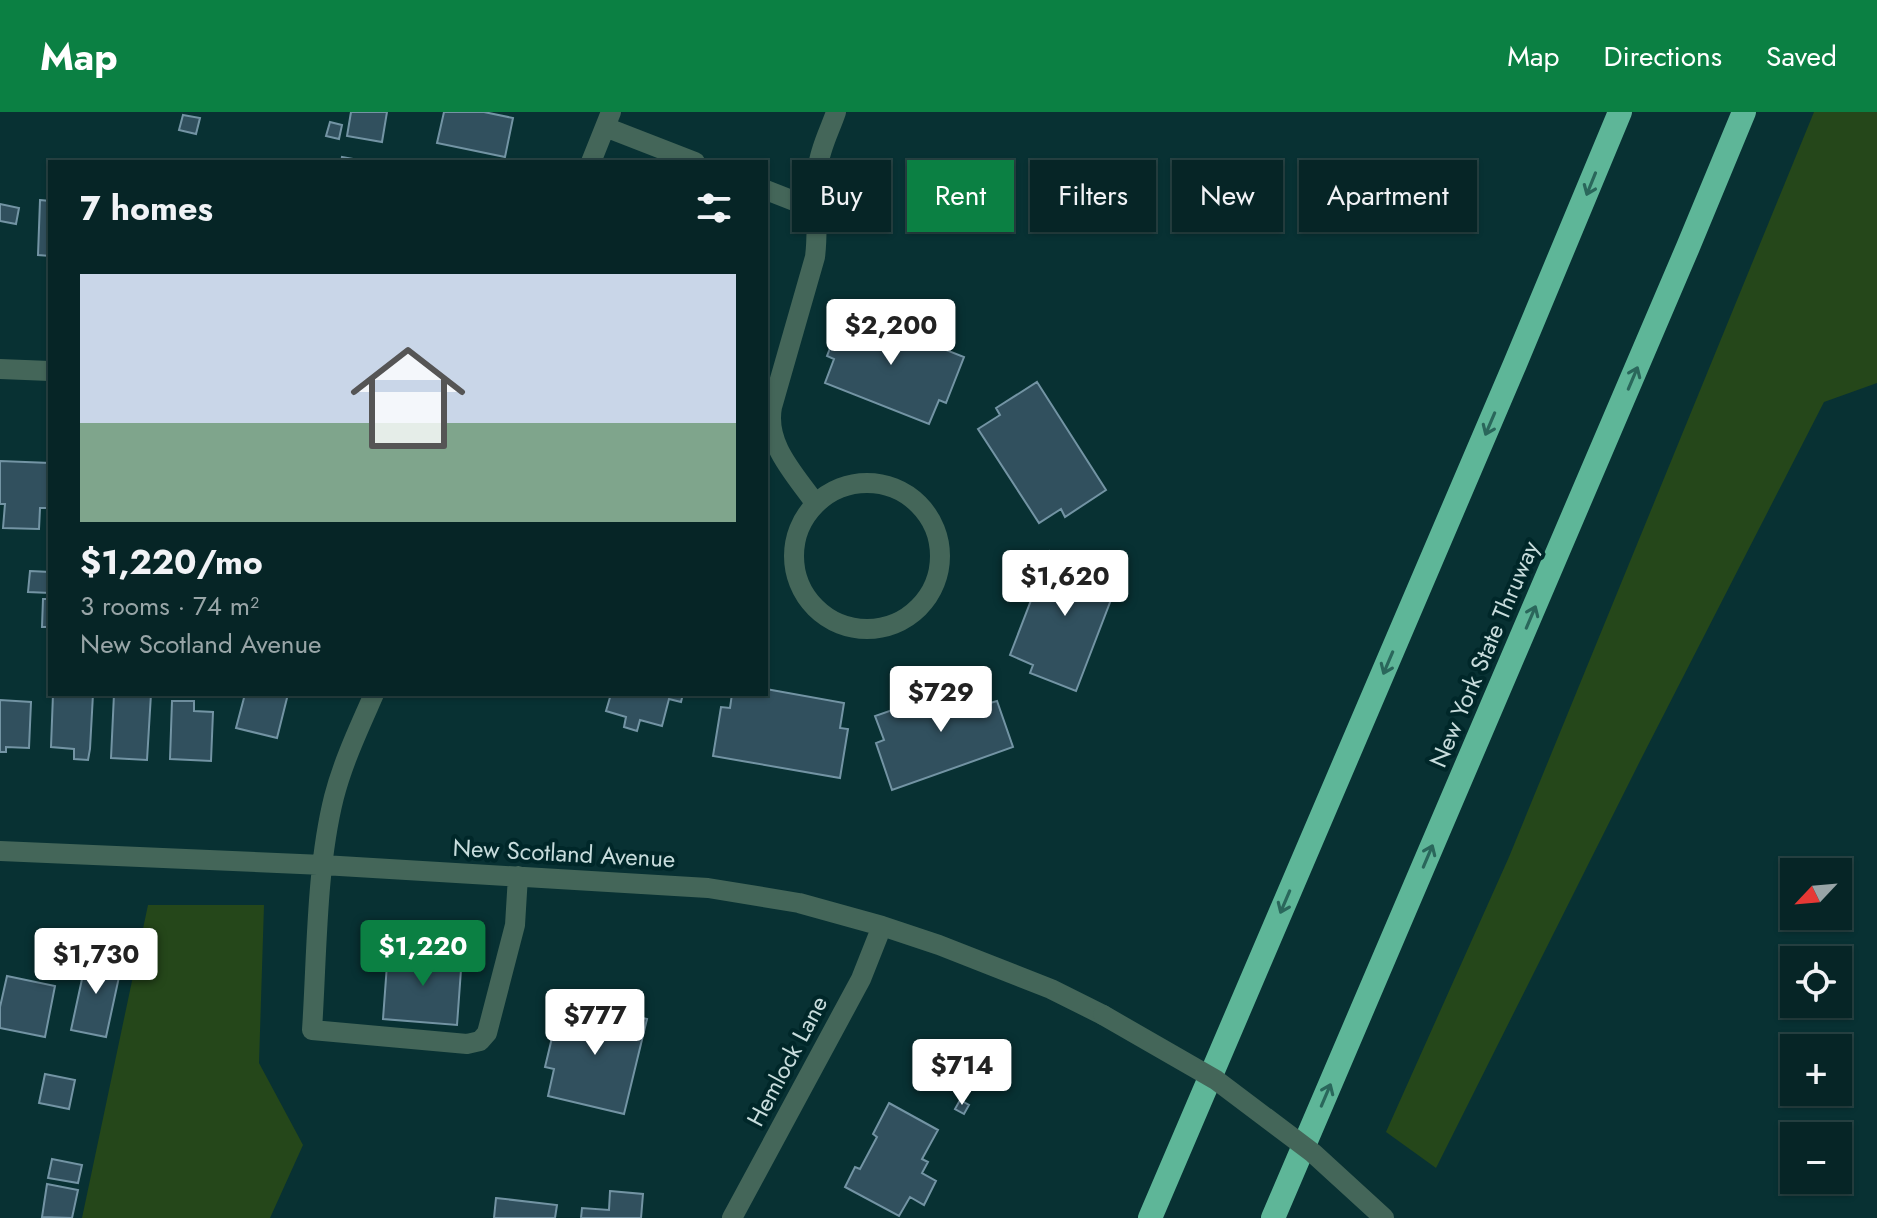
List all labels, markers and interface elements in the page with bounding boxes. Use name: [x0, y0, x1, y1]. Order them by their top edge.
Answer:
text: Map: [40, 29, 118, 84]
text: Map: [1507, 36, 1559, 77]
text: Directions: [1603, 36, 1722, 77]
text: Saved: [1766, 36, 1837, 77]
chip: Buy: [792, 160, 891, 232]
chip: Rent: [907, 160, 1014, 232]
chip: Filters: [1030, 160, 1156, 232]
chip: New: [1172, 160, 1283, 232]
chip: Apartment: [1299, 160, 1477, 232]
one-way arrow: [1582, 171, 1597, 196]
text: 7 homes: [80, 184, 213, 233]
icon: filters: [692, 186, 736, 230]
pin: $2,200: [826, 299, 956, 367]
text: $2,200: [844, 306, 938, 344]
icon: home: [336, 326, 480, 470]
one-way arrow: [1626, 366, 1641, 390]
one-way arrow: [1481, 411, 1496, 436]
street label: New York State Thruway: [1420, 535, 1548, 773]
text: $1,220/mo: [80, 538, 263, 587]
pin: $1,620: [1000, 550, 1130, 618]
text: $1,620: [1020, 557, 1110, 595]
text: 3 rooms · 74 m²: [80, 587, 259, 625]
one-way arrow: [1524, 605, 1539, 630]
text: New Scotland Avenue: [80, 625, 322, 663]
one-way arrow: [1379, 650, 1394, 675]
pin: $729: [894, 666, 988, 734]
text: $729: [908, 673, 974, 711]
street label: New Scotland Avenue: [452, 830, 676, 876]
one-way arrow: [1422, 844, 1437, 869]
north arrow: [1780, 858, 1852, 930]
map controls: [1780, 858, 1852, 1194]
one-way arrow: [1277, 889, 1292, 914]
pin: $1,220: [358, 920, 488, 988]
text: $1,220: [378, 927, 468, 965]
pin: $1,730: [31, 928, 161, 996]
text: $1,730: [53, 935, 139, 973]
button: locate: [1780, 946, 1852, 1018]
pin: $777: [548, 989, 642, 1057]
street label: Hemlock Lane: [738, 989, 836, 1133]
text: $777: [563, 996, 627, 1034]
button: +: [1780, 1034, 1852, 1106]
pin: $714: [915, 1039, 1009, 1107]
text: $714: [930, 1046, 994, 1084]
one-way arrow: [1320, 1083, 1335, 1108]
button: −: [1780, 1122, 1852, 1194]

